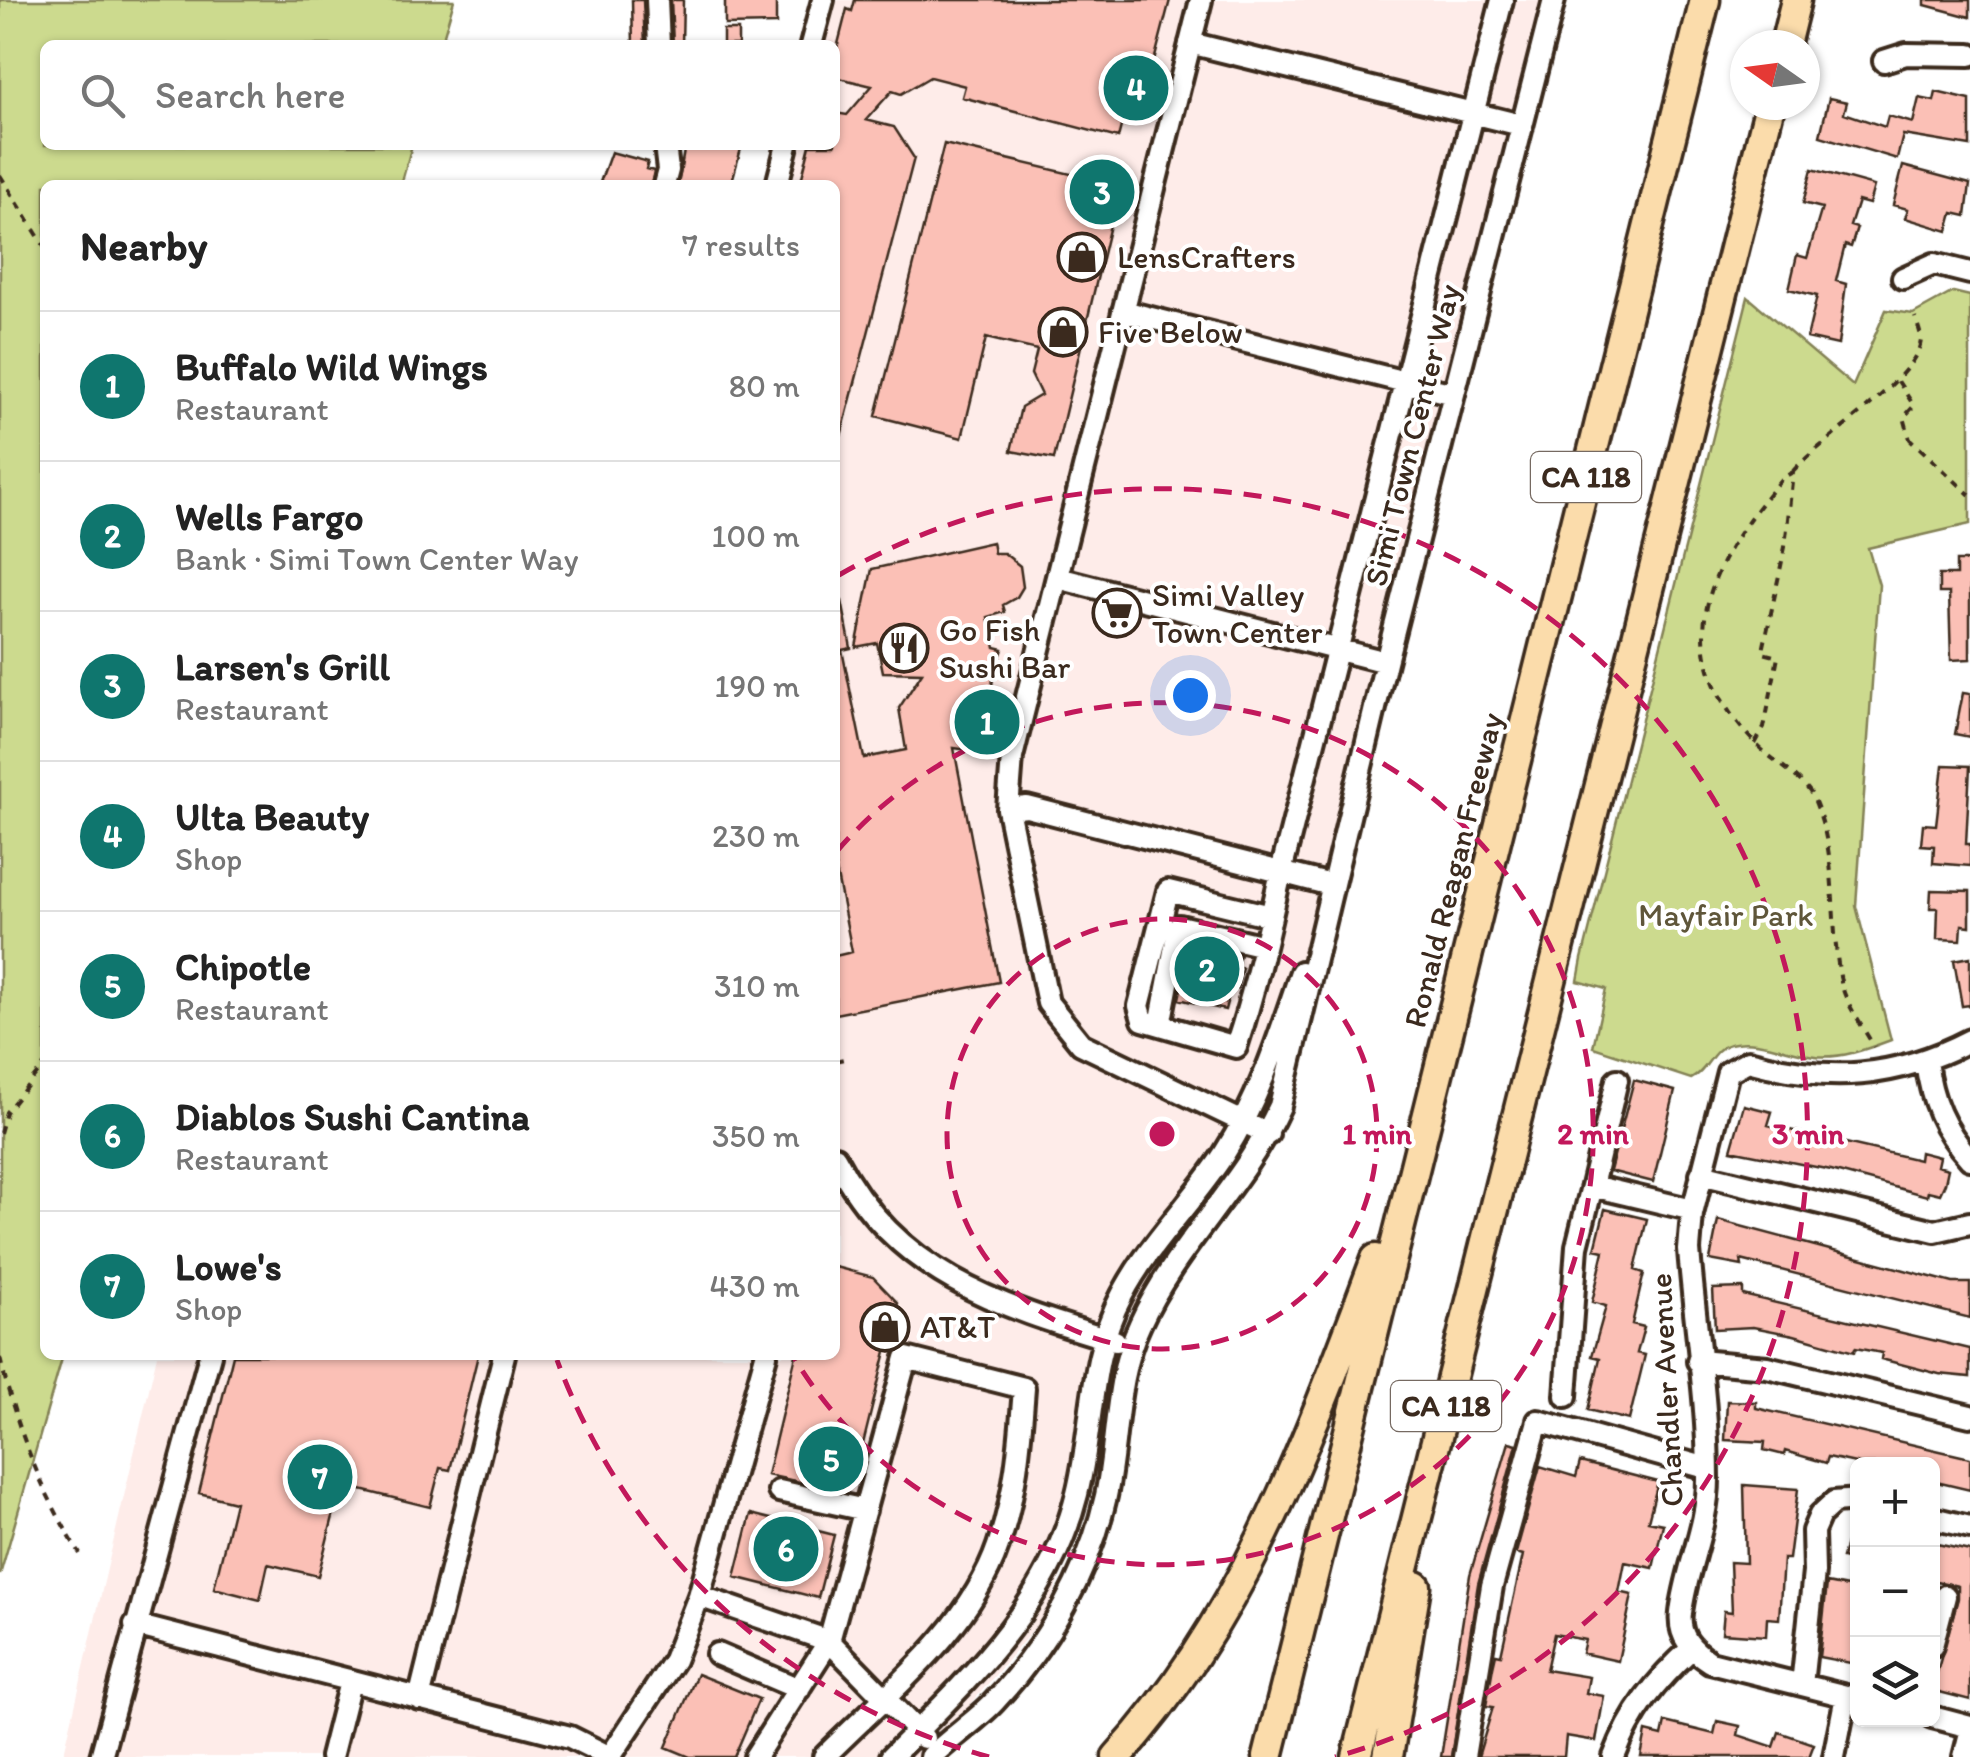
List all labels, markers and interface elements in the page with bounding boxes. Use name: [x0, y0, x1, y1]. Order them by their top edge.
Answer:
north arrow: [1730, 30, 1820, 120]
search box: [40, 40, 840, 150]
pin: 4: [1104, 51, 1168, 126]
icon: search: [75, 68, 130, 123]
text: Search here: [155, 72, 346, 118]
pin: 3: [1070, 154, 1134, 230]
text: Nearby: [80, 220, 207, 271]
text: 7 results: [682, 226, 800, 264]
shop icon: LensCrafters: [1056, 231, 1108, 283]
place label: LensCrafters: [1117, 238, 1296, 276]
street label: Simi Town Center Way: [1356, 280, 1468, 590]
shop icon: Five Below: [1037, 306, 1089, 358]
place label: Five Below: [1098, 313, 1243, 351]
text: Buffalo Wild Wings: [175, 344, 488, 390]
text: 1: [105, 367, 120, 405]
text: 80 m: [729, 367, 800, 405]
text: Restaurant: [175, 390, 329, 428]
road number: CA 118: [1531, 452, 1641, 502]
text: Wells Fargo: [175, 494, 364, 540]
text: 2: [104, 517, 121, 555]
text: 100 m: [712, 517, 800, 555]
text: Bank · Simi Town Center Way: [175, 540, 579, 578]
place label: Simi Valley Town Center: [1152, 576, 1323, 651]
supermarket icon: Simi Valley Town Center: [1091, 587, 1143, 639]
place label: Go Fish Sushi Bar: [939, 611, 1070, 686]
restaurant icon: Go Fish Sushi Bar: [878, 622, 930, 674]
text: Larsen's Grill: [175, 644, 390, 690]
text: 3: [104, 667, 121, 705]
text: 190 m: [715, 667, 800, 705]
your location: [1165, 670, 1216, 721]
pin: 1: [954, 684, 1020, 760]
text: Restaurant: [175, 690, 329, 728]
street label: Ronald Reagan Freeway: [1395, 709, 1511, 1031]
text: Ulta Beauty: [175, 794, 369, 840]
text: 4: [103, 817, 122, 855]
text: 230 m: [712, 817, 800, 855]
text: Shop: [175, 840, 242, 878]
park label: Mayfair Park: [1638, 896, 1814, 934]
pin: 2: [1174, 932, 1240, 1006]
text: Chipotle: [175, 944, 311, 990]
text: 5: [104, 967, 121, 1005]
text: 310 m: [714, 967, 800, 1005]
text: Restaurant: [175, 990, 329, 1028]
text: Diablos Sushi Cantina: [175, 1094, 530, 1140]
text: 1 min: [1342, 1115, 1413, 1152]
text: 2 min: [1557, 1115, 1630, 1152]
text: 3 min: [1772, 1115, 1845, 1152]
centre of rings: [1144, 1116, 1180, 1152]
text: 6: [104, 1117, 121, 1155]
text: 350 m: [712, 1117, 800, 1155]
text: Restaurant: [175, 1140, 329, 1178]
text: Lowe's: [175, 1244, 282, 1290]
text: 7: [105, 1267, 120, 1305]
text: 430 m: [710, 1267, 800, 1305]
street label: Chandler Avenue: [1641, 1272, 1691, 1508]
text: Shop: [175, 1290, 242, 1328]
shop icon: AT&T: [859, 1301, 911, 1353]
place label: AT&T: [920, 1308, 995, 1346]
road number: CA 118: [1391, 1381, 1501, 1431]
pin: 5: [798, 1422, 864, 1496]
pin: 7: [288, 1440, 352, 1514]
map controls: [1850, 1457, 1940, 1727]
button: +: [1850, 1457, 1940, 1547]
pin: 6: [754, 1512, 818, 1586]
button: −: [1850, 1547, 1940, 1637]
button: layers: [1850, 1637, 1940, 1727]

